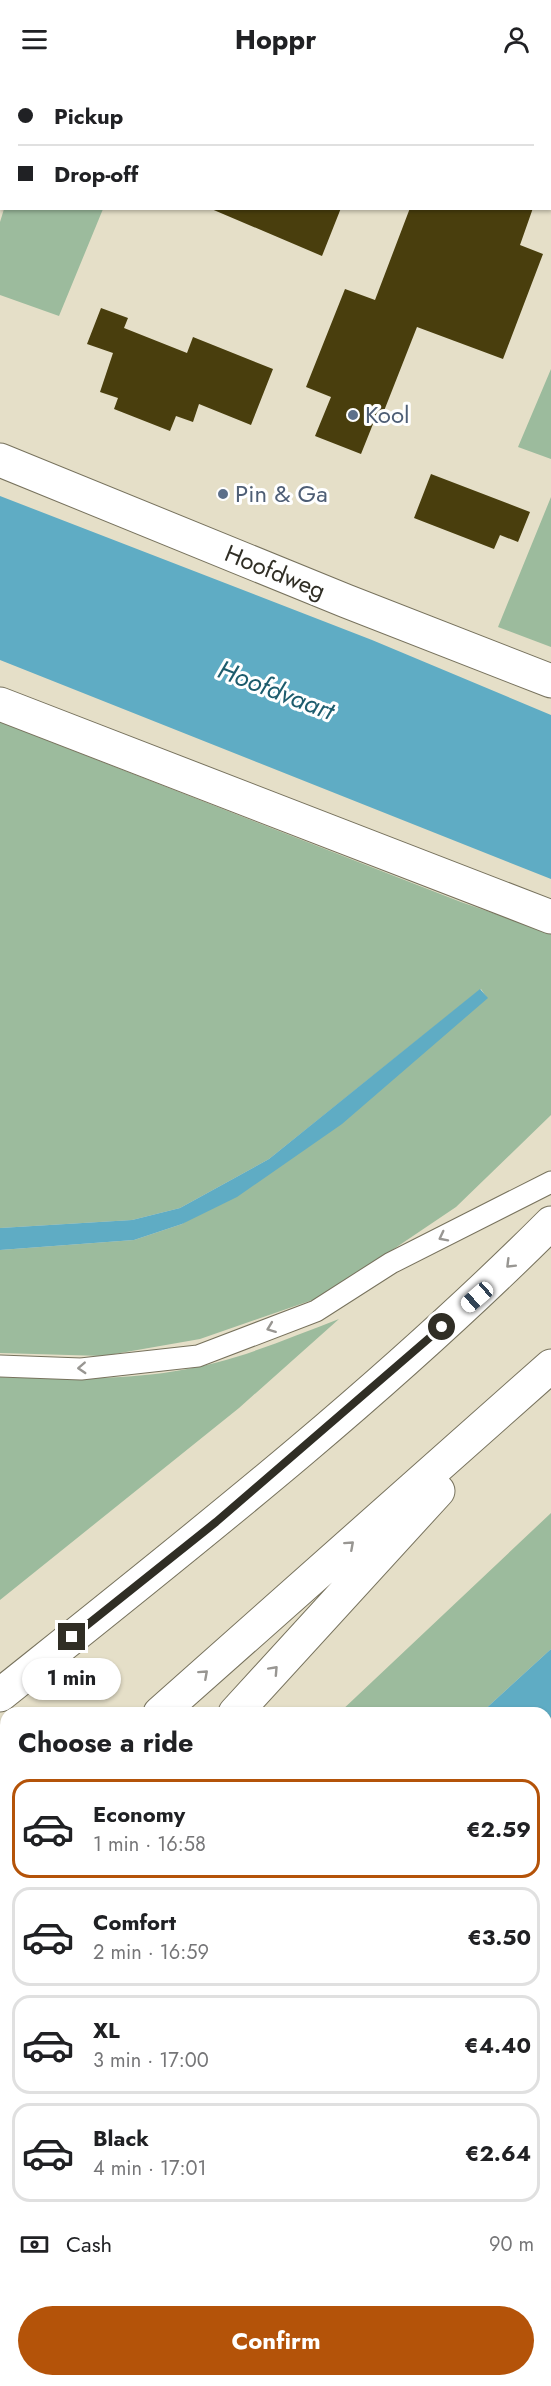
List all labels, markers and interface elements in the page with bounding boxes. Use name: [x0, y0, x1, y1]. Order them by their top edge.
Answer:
text: Hoppr: [235, 20, 316, 59]
icon: menu: [18, 23, 51, 56]
icon: person: [500, 23, 533, 56]
text: Pickup: [54, 100, 123, 132]
text: Drop-off: [54, 158, 138, 190]
place label: Kool: [365, 397, 410, 432]
marker: Kool: [346, 408, 360, 422]
place label: Pin & Ga: [235, 476, 328, 511]
marker: Pin & Ga: [216, 487, 230, 501]
street label: Hoofdweg: [220, 535, 331, 608]
water label: Hoofdvaart: [212, 650, 341, 730]
one-way arrow: [438, 1230, 449, 1241]
one-way arrow: [506, 1257, 517, 1268]
car: [458, 1278, 496, 1316]
route start: [428, 1313, 455, 1340]
one-way arrow: [266, 1321, 277, 1333]
one-way arrow: [78, 1361, 87, 1374]
one-way arrow: [343, 1541, 354, 1552]
route end: [58, 1623, 85, 1650]
callout: 1 min: [22, 1658, 122, 1700]
text: 1 min: [47, 1664, 96, 1693]
one-way arrow: [267, 1666, 278, 1677]
one-way arrow: [197, 1670, 208, 1681]
text: Choose a ride: [18, 1723, 193, 1762]
text: Economy: [93, 1798, 185, 1830]
icon: car: [21, 1802, 75, 1856]
text: €2.59: [466, 1813, 531, 1845]
text: 1 min · 16:58: [93, 1830, 206, 1859]
text: Comfort: [93, 1906, 176, 1938]
icon: car: [21, 1910, 75, 1964]
text: €3.50: [467, 1921, 531, 1953]
text: 2 min · 16:59: [93, 1938, 209, 1967]
text: XL: [93, 2014, 120, 2046]
icon: car: [21, 2018, 75, 2072]
text: €4.40: [464, 2029, 531, 2061]
text: 3 min · 17:00: [93, 2046, 209, 2075]
text: Black: [93, 2122, 149, 2154]
icon: car: [21, 2126, 75, 2180]
text: €2.64: [465, 2137, 531, 2169]
text: 4 min · 17:01: [93, 2154, 206, 2183]
icon: cash: [18, 2228, 51, 2261]
text: Cash: [66, 2228, 112, 2260]
text: 90 m: [489, 2230, 534, 2259]
button: Confirm: [18, 2306, 534, 2375]

